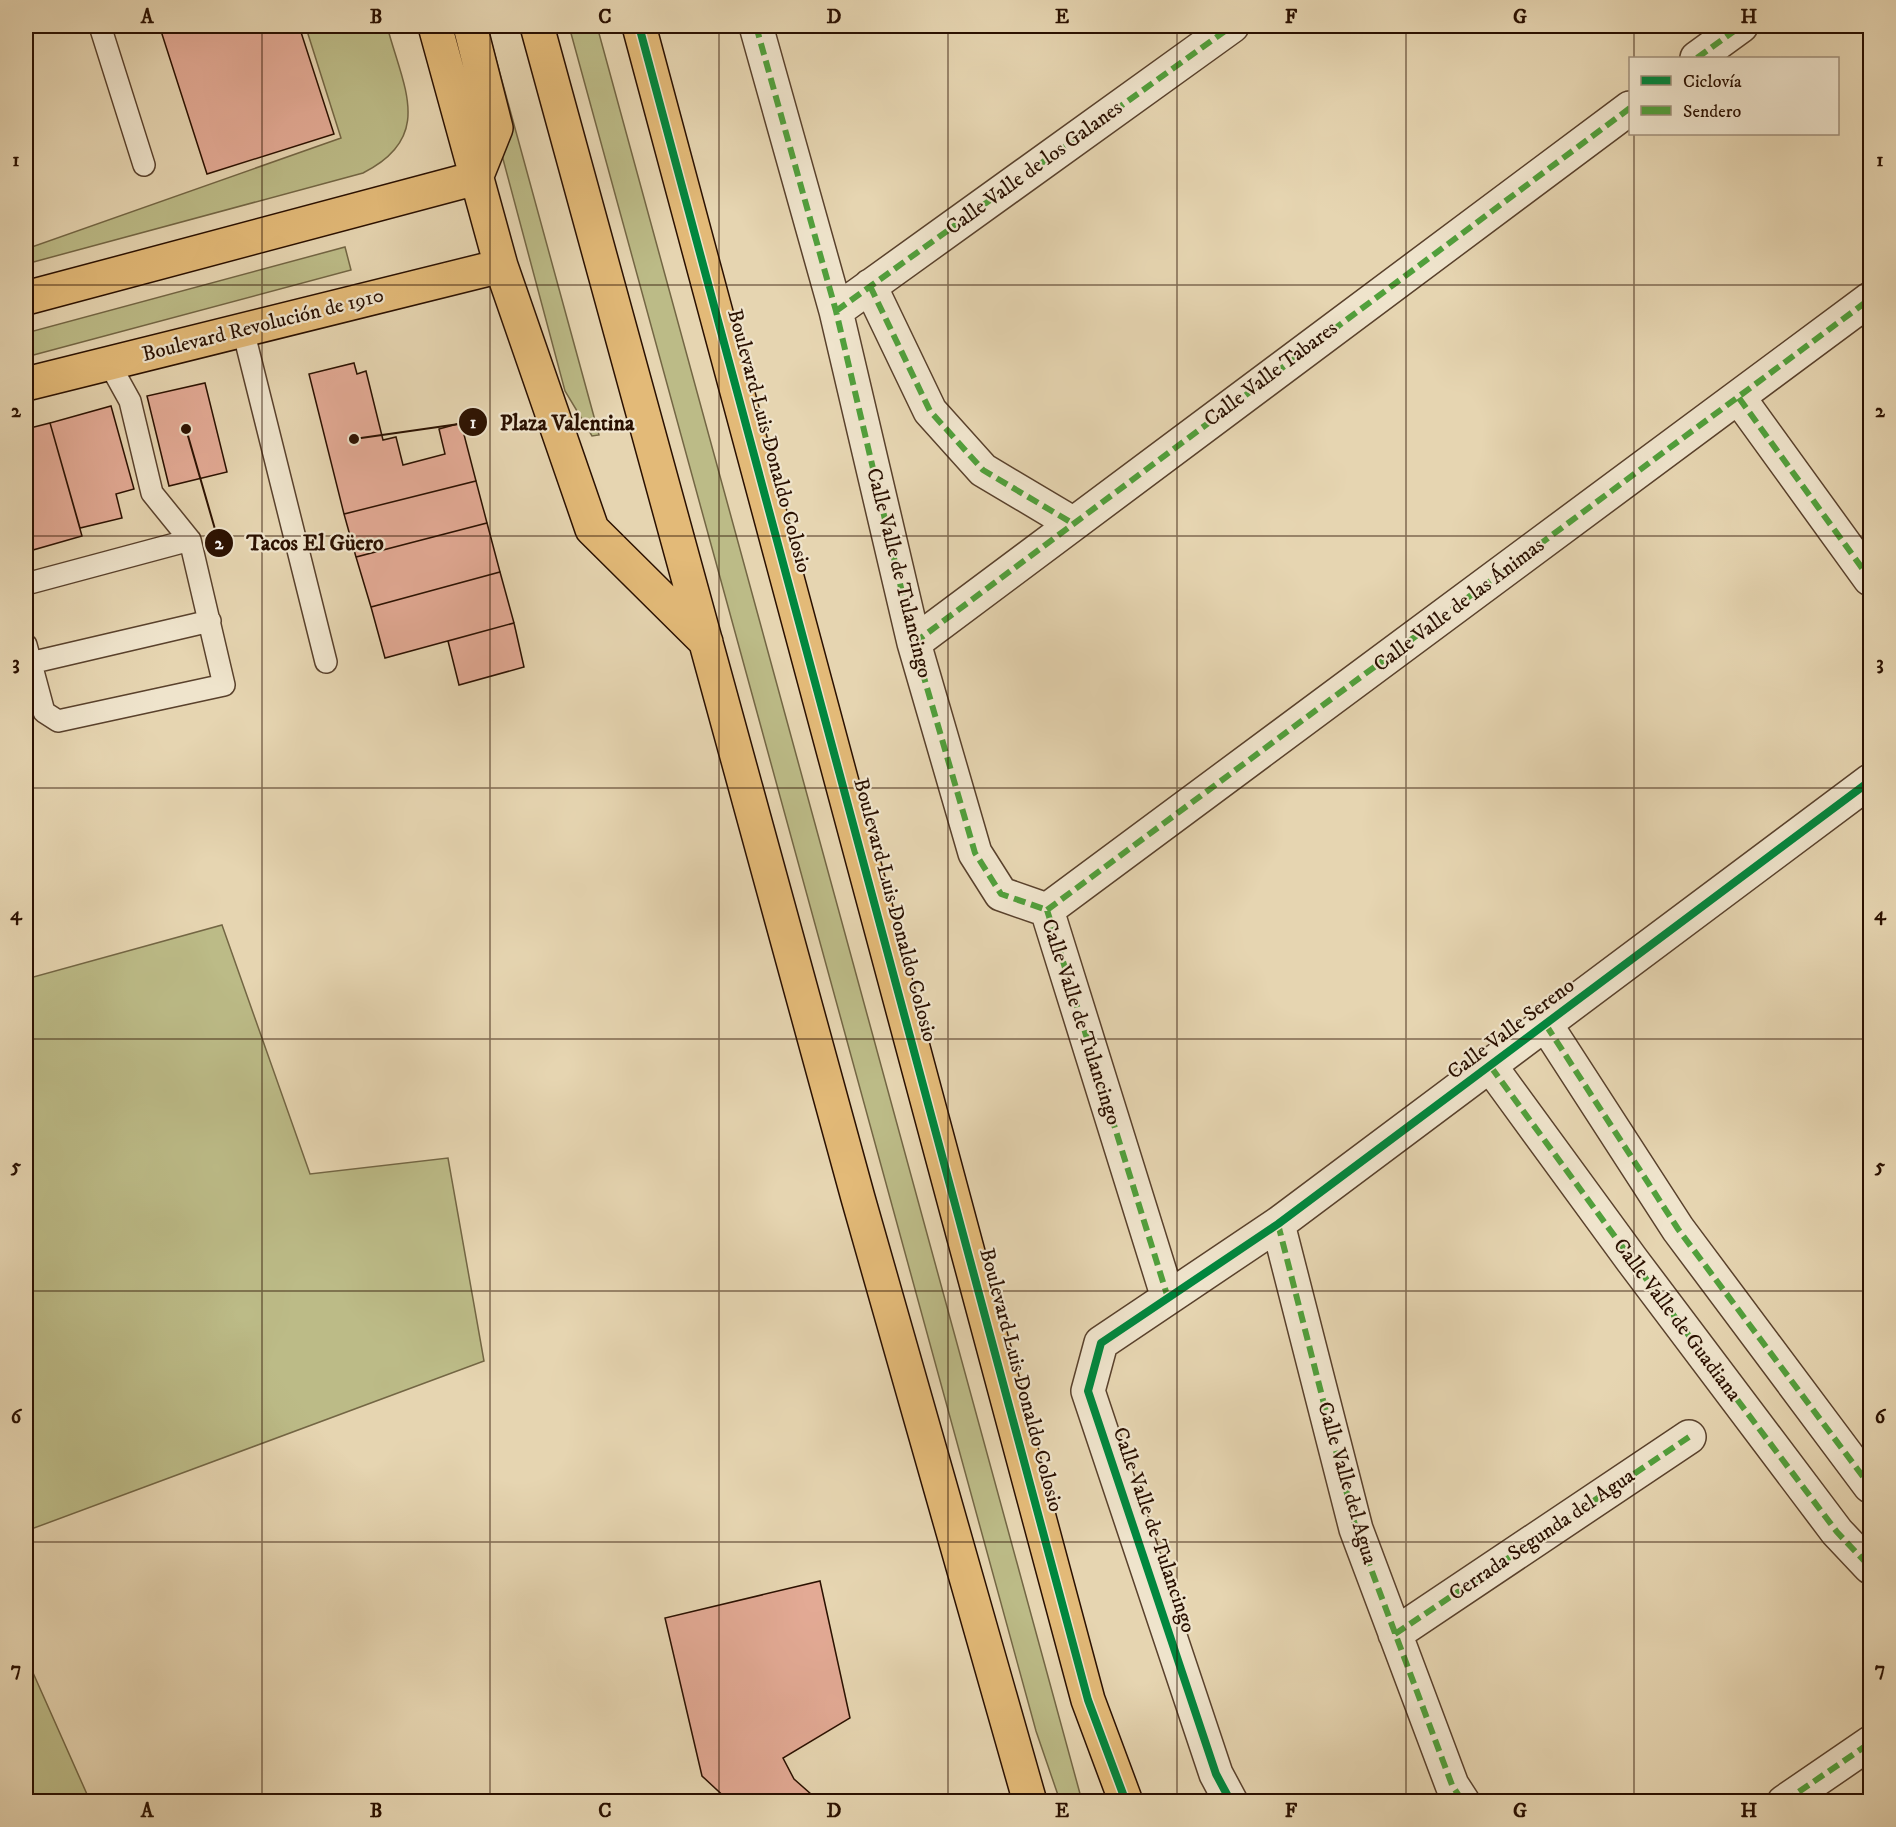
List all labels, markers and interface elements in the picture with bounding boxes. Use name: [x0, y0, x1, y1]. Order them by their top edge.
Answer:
text: A: [140, 5, 155, 30]
text: B: [370, 5, 382, 30]
text: C: [598, 5, 612, 30]
text: D: [827, 5, 842, 30]
text: E: [1055, 5, 1069, 30]
text: F: [1285, 5, 1298, 30]
text: G: [1513, 5, 1527, 30]
text: H: [1741, 5, 1758, 30]
legend: [1629, 57, 1839, 135]
text: Ciclovía: [1683, 71, 1742, 93]
street label: Calle Valle de los Galanes: [940, 95, 1128, 241]
text: Sendero: [1683, 101, 1741, 123]
text: 1: [12, 148, 20, 173]
text: 1: [1876, 148, 1884, 173]
street label: Boulevard Revolución de 1910: [139, 282, 387, 368]
street label: Boulevard Luis Donaldo Colosio: [721, 306, 817, 576]
street label: Calle Valle Tabares: [1199, 315, 1343, 433]
text: 2: [11, 399, 22, 424]
text: 2: [1875, 399, 1886, 424]
callout: Plaza Valentina: [458, 402, 647, 442]
text: Plaza Valentina: [500, 410, 635, 437]
text: 1: [470, 412, 477, 434]
street label: Calle Valle de Tulancingo: [860, 465, 938, 681]
callout: Tacos El Güero: [204, 523, 395, 563]
text: Tacos El Güero: [245, 530, 384, 557]
street label: Calle Valle de las Ánimas: [1367, 531, 1550, 678]
text: 2: [215, 533, 225, 555]
text: 3: [12, 651, 20, 676]
text: 3: [1876, 651, 1884, 676]
street label: Boulevard Luis Donaldo Colosio: [847, 775, 943, 1045]
text: 4: [10, 902, 23, 927]
text: 4: [1874, 902, 1887, 927]
street label: Calle Valle de Tulancingo: [1035, 916, 1127, 1128]
street label: Calle Valle Sereno: [1442, 973, 1580, 1085]
text: 5: [10, 1154, 21, 1179]
text: 5: [1874, 1154, 1885, 1179]
street label: Calle Valle de Guadiana: [1607, 1233, 1747, 1407]
street label: Boulevard Luis Donaldo Colosio: [973, 1245, 1069, 1515]
street label: Calle Valle del Agua: [1311, 1399, 1383, 1567]
text: 6: [11, 1405, 23, 1430]
text: 6: [1875, 1405, 1887, 1430]
street label: Calle Valle de Tulancingo: [1107, 1424, 1201, 1636]
street label: Cerrada Segunda del Agua: [1444, 1463, 1640, 1607]
text: 7: [11, 1657, 21, 1682]
text: 7: [1875, 1657, 1885, 1682]
text: A: [140, 1799, 155, 1824]
text: B: [370, 1799, 382, 1824]
text: C: [598, 1799, 612, 1824]
text: D: [827, 1799, 842, 1824]
text: E: [1055, 1799, 1069, 1824]
text: F: [1285, 1799, 1298, 1824]
text: G: [1513, 1799, 1527, 1824]
text: H: [1741, 1799, 1758, 1824]

